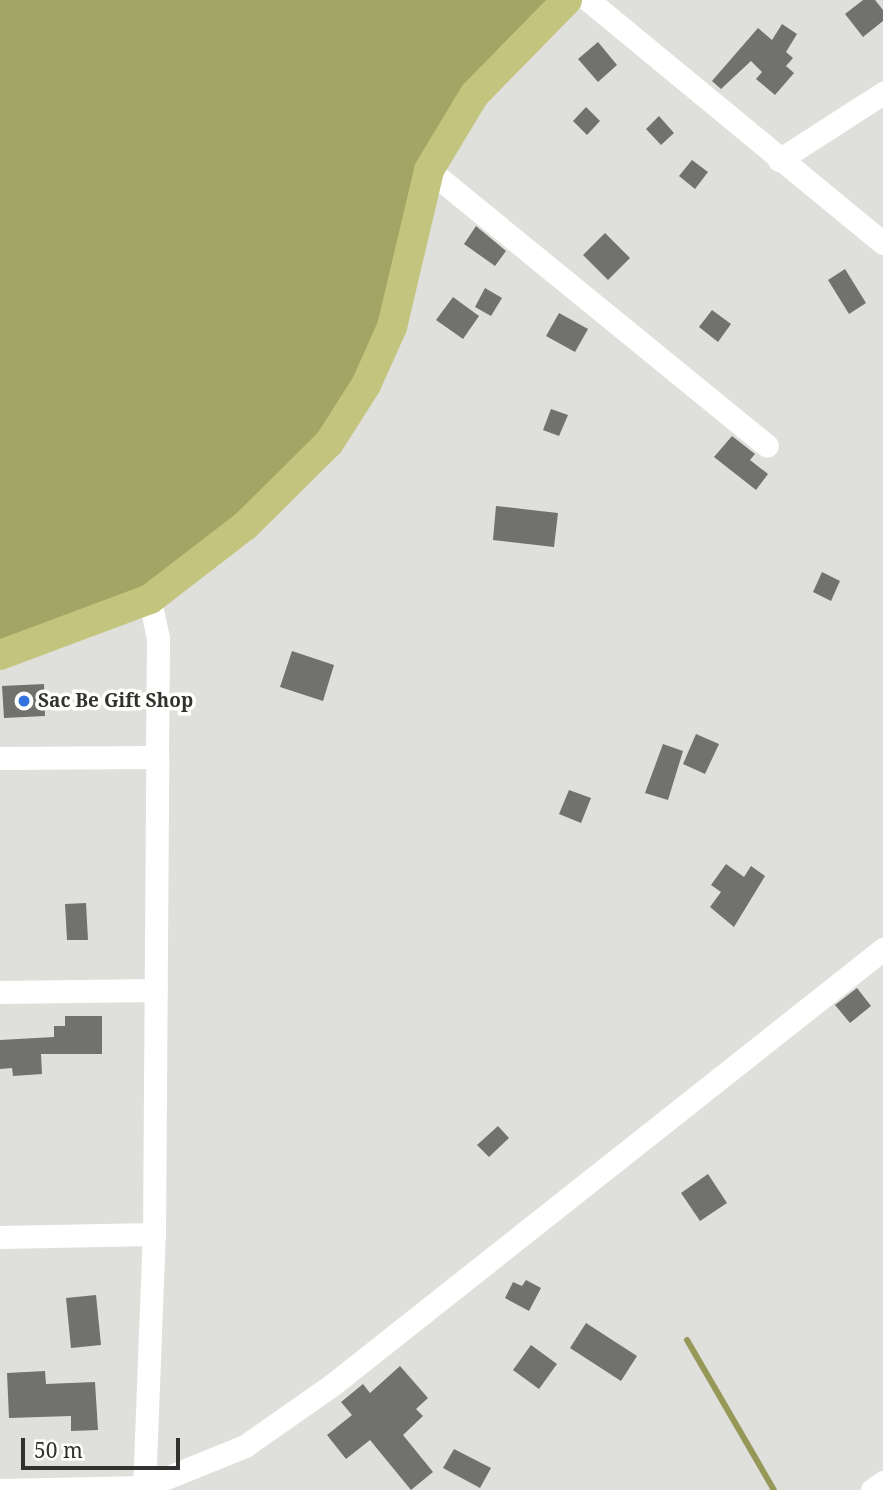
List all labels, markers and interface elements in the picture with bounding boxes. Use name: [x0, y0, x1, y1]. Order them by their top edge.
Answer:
place label: Sac Be Gift Shop: [38, 690, 193, 712]
marker: Sac Be Gift Shop: [16, 693, 32, 709]
scale bar: [24, 1424, 184, 1468]
text: 50 m: [34, 1436, 83, 1464]

